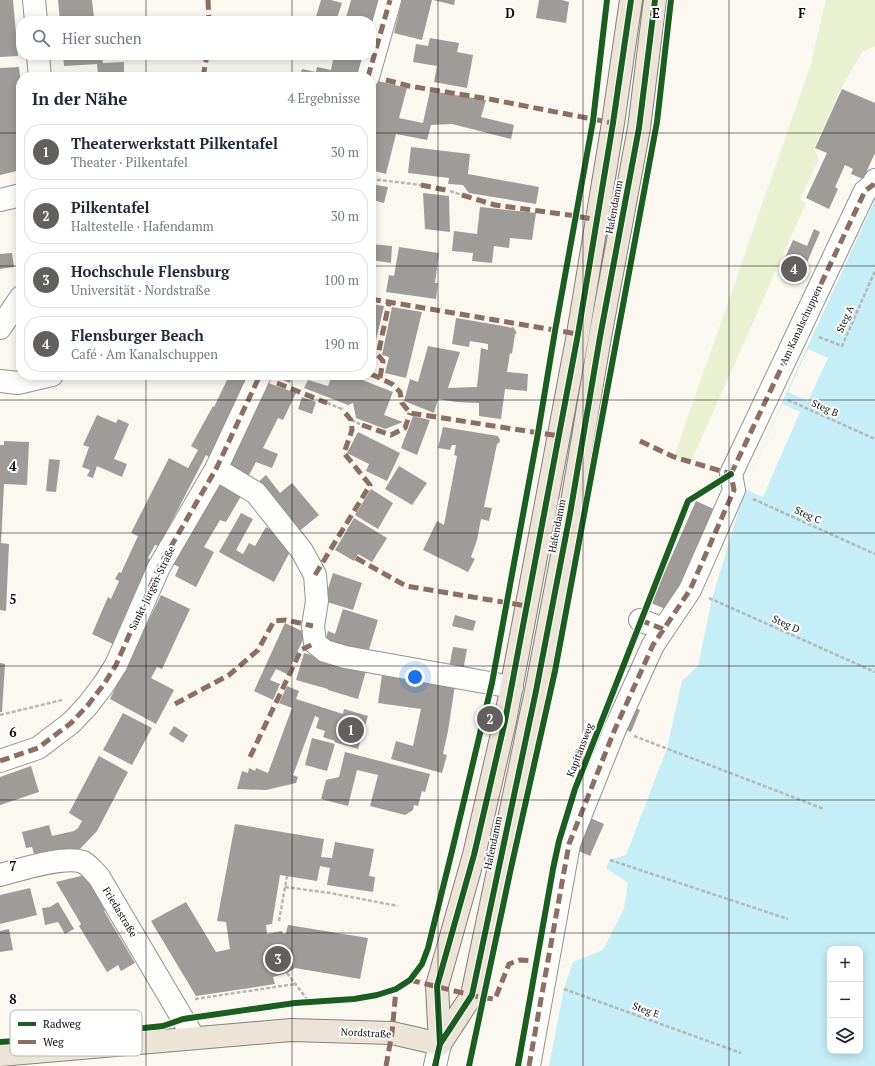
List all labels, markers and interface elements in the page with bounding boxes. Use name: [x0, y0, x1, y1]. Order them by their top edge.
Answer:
text: D: [505, 4, 515, 22]
text: E: [652, 4, 660, 22]
text: F: [798, 4, 806, 22]
search box: [16, 16, 376, 60]
icon: search: [30, 27, 52, 49]
text: Hier suchen: [62, 28, 142, 48]
text: In der Nähe: [32, 87, 127, 110]
text: 4 Ergebnisse: [287, 89, 360, 107]
text: Theaterwerkstatt Pilkentafel: [71, 133, 278, 153]
text: 1: [42, 143, 50, 161]
text: 30 m: [331, 143, 359, 161]
text: Theater · Pilkentafel: [71, 153, 188, 171]
street label: Hafendamm: [602, 179, 626, 235]
text: Pilkentafel: [71, 197, 150, 217]
text: 2: [42, 207, 50, 225]
text: 30 m: [331, 207, 359, 225]
text: Haltestelle · Hafendamm: [71, 217, 214, 235]
pin: 4: [781, 254, 807, 284]
text: Hochschule Flensburg: [71, 261, 230, 281]
text: 3: [42, 271, 50, 289]
text: 100 m: [324, 271, 359, 289]
text: Universität · Nordstraße: [71, 281, 210, 299]
street label: Am Kanalschuppen: [777, 283, 825, 367]
street label: Steg A: [833, 303, 857, 335]
text: Flensburger Beach: [71, 325, 204, 345]
text: 4: [42, 335, 50, 353]
text: 190 m: [324, 335, 359, 353]
text: Café · Am Kanalschuppen: [71, 345, 218, 363]
street label: Steg B: [810, 396, 840, 420]
text: 4: [9, 457, 17, 475]
street label: Hafendamm: [545, 498, 569, 554]
street label: Steg C: [792, 503, 824, 527]
street label: Sankt-Jürgen-Straße: [126, 544, 178, 632]
text: 5: [9, 590, 17, 608]
street label: Steg D: [770, 612, 802, 636]
your location: [405, 667, 425, 687]
pin: 2: [477, 704, 503, 734]
pin: 1: [338, 715, 364, 745]
street label: Kapitänsweg: [564, 721, 596, 779]
text: 6: [9, 723, 17, 741]
street label: Hafendamm: [481, 815, 505, 871]
text: 7: [9, 857, 17, 875]
street label: Friedastraße: [100, 885, 140, 939]
pin: 3: [265, 944, 291, 974]
map controls: [827, 946, 863, 1054]
button: +: [827, 946, 863, 982]
button: −: [827, 982, 863, 1018]
text: 8: [9, 990, 17, 1008]
street label: Steg E: [631, 999, 661, 1021]
legend: [10, 1010, 142, 1056]
text: Radweg: [43, 1017, 81, 1031]
button: layers: [827, 1018, 863, 1054]
street label: Nordstraße: [340, 1025, 392, 1041]
text: Weg: [43, 1035, 64, 1049]

